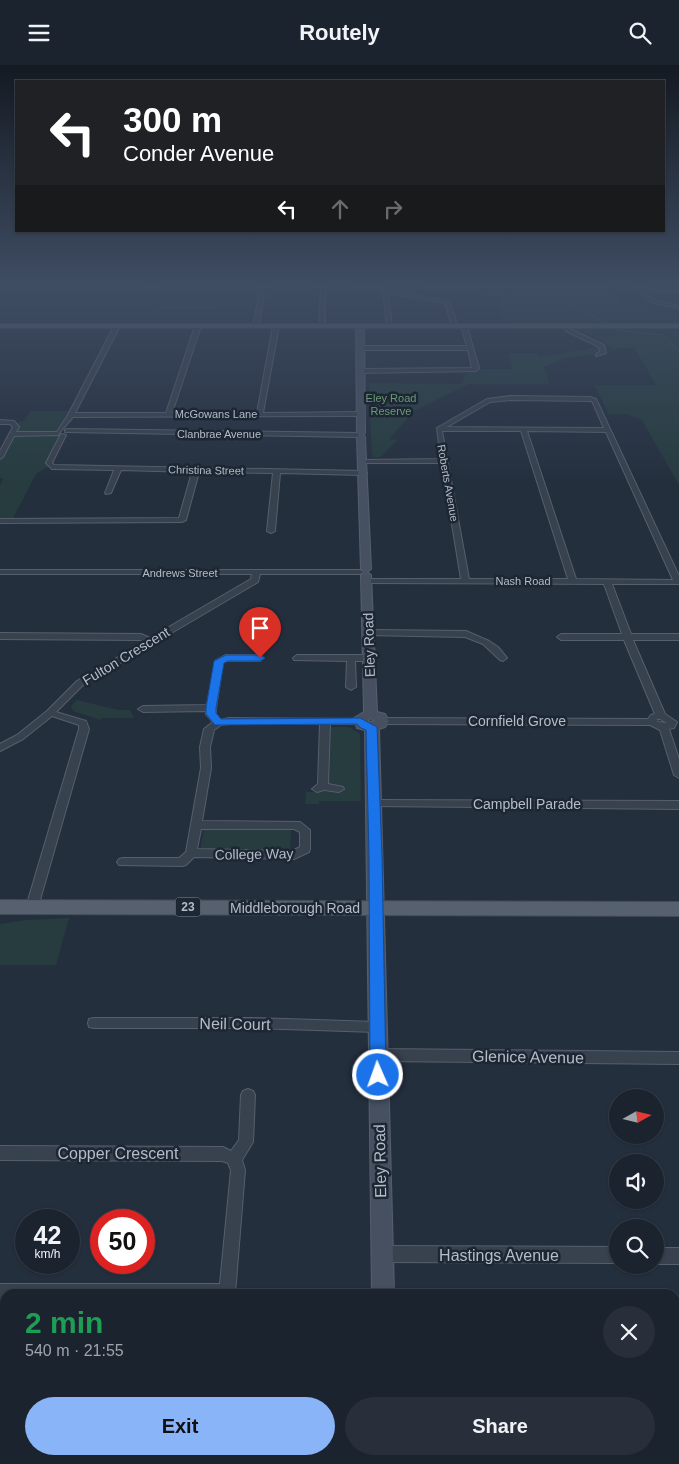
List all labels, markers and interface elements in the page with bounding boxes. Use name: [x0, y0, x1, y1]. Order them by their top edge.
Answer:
icon: menu: [25, 19, 53, 47]
icon: search: [626, 19, 654, 47]
text: Routely: [299, 20, 380, 45]
icon: left: [40, 100, 105, 165]
text: 300 m: [123, 100, 222, 139]
text: Conder Avenue: [123, 141, 274, 166]
icon: left: [273, 195, 301, 223]
icon: ahead: [326, 195, 354, 223]
icon: right: [379, 195, 407, 223]
park label: Eley Road Reserve: [366, 392, 416, 417]
street label: McGowans Lane: [175, 408, 257, 420]
street label: Clanbrae Avenue: [177, 428, 261, 440]
street label: Roberts Avenue: [435, 444, 461, 522]
street label: Christina Street: [168, 463, 244, 477]
street label: Andrews Street: [142, 567, 218, 579]
street label: Nash Road: [495, 575, 551, 587]
pin: [239, 607, 281, 658]
street label: Eley Road: [360, 612, 378, 678]
icon: arrive: [246, 614, 274, 642]
street label: Fulton Crescent: [80, 624, 173, 688]
street label: Cornfield Grove: [468, 713, 566, 729]
street label: Campbell Parade: [473, 796, 581, 812]
street label: College Way: [214, 845, 294, 863]
road number: 23: [176, 897, 200, 917]
street label: Middleborough Road: [230, 900, 360, 916]
street label: Neil Court: [199, 1015, 271, 1033]
position arrow: [351, 1048, 403, 1100]
street label: Glenice Avenue: [472, 1048, 584, 1066]
north arrow: [609, 1089, 664, 1144]
map controls: [609, 1089, 664, 1274]
street label: Eley Road: [371, 1124, 389, 1198]
street label: Copper Crescent: [58, 1145, 179, 1162]
button: sound: [609, 1154, 664, 1209]
speed limit sign: 50: [90, 1209, 155, 1274]
button: search: [609, 1219, 664, 1274]
text: 42: [34, 1221, 61, 1249]
text: km/h: [34, 1247, 61, 1261]
street label: Hastings Avenue: [439, 1247, 559, 1264]
text: 2 min: [25, 1306, 103, 1339]
button: close: [603, 1306, 655, 1358]
text: 540 m · 21:55: [25, 1342, 124, 1359]
button: Exit: [25, 1397, 335, 1455]
button: Share: [345, 1397, 655, 1455]

